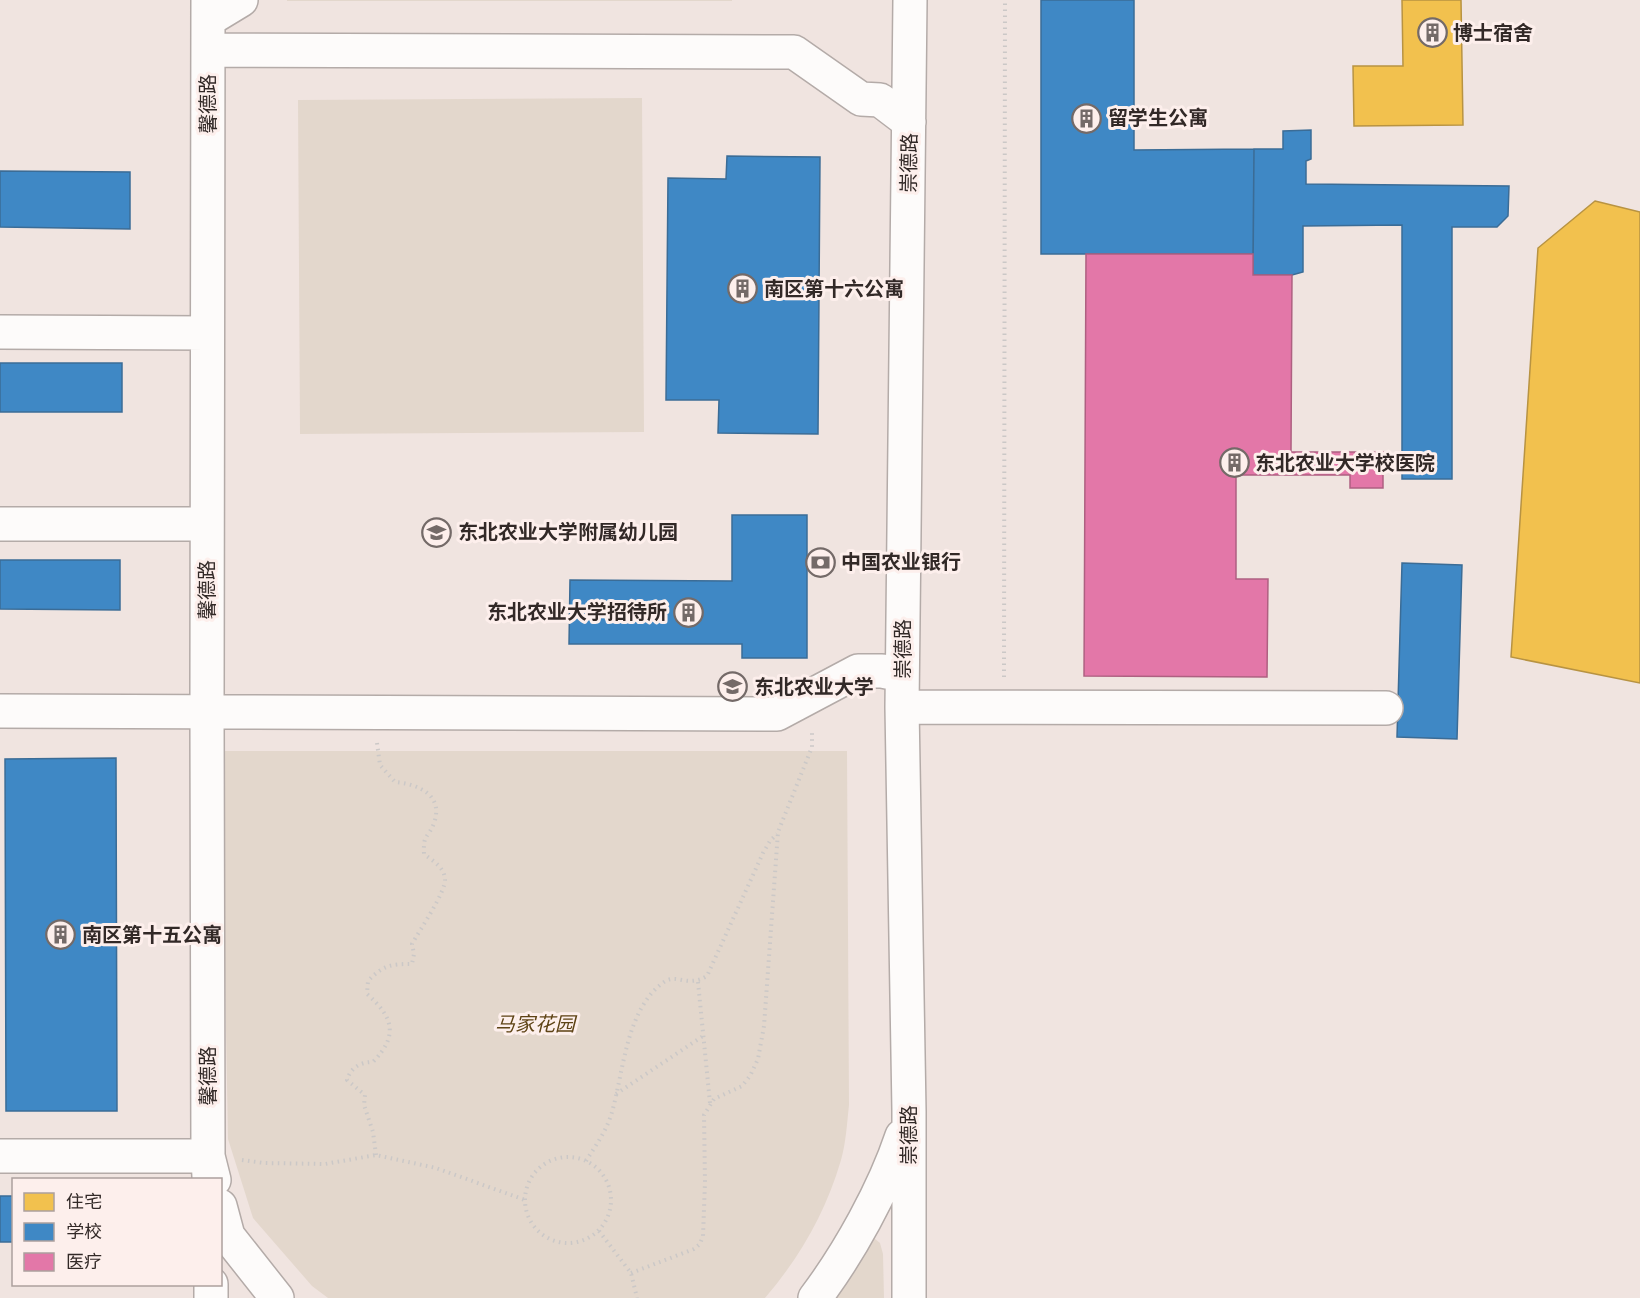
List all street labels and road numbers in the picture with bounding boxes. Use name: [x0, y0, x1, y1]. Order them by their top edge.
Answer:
street label: 馨德路: [195, 74, 220, 134]
street label: 崇德路: [895, 133, 922, 193]
street label: 馨德路: [194, 560, 219, 620]
street label: 崇德路: [890, 619, 915, 679]
street label: 馨德路: [195, 1046, 220, 1106]
street label: 崇德路: [896, 1105, 921, 1165]

